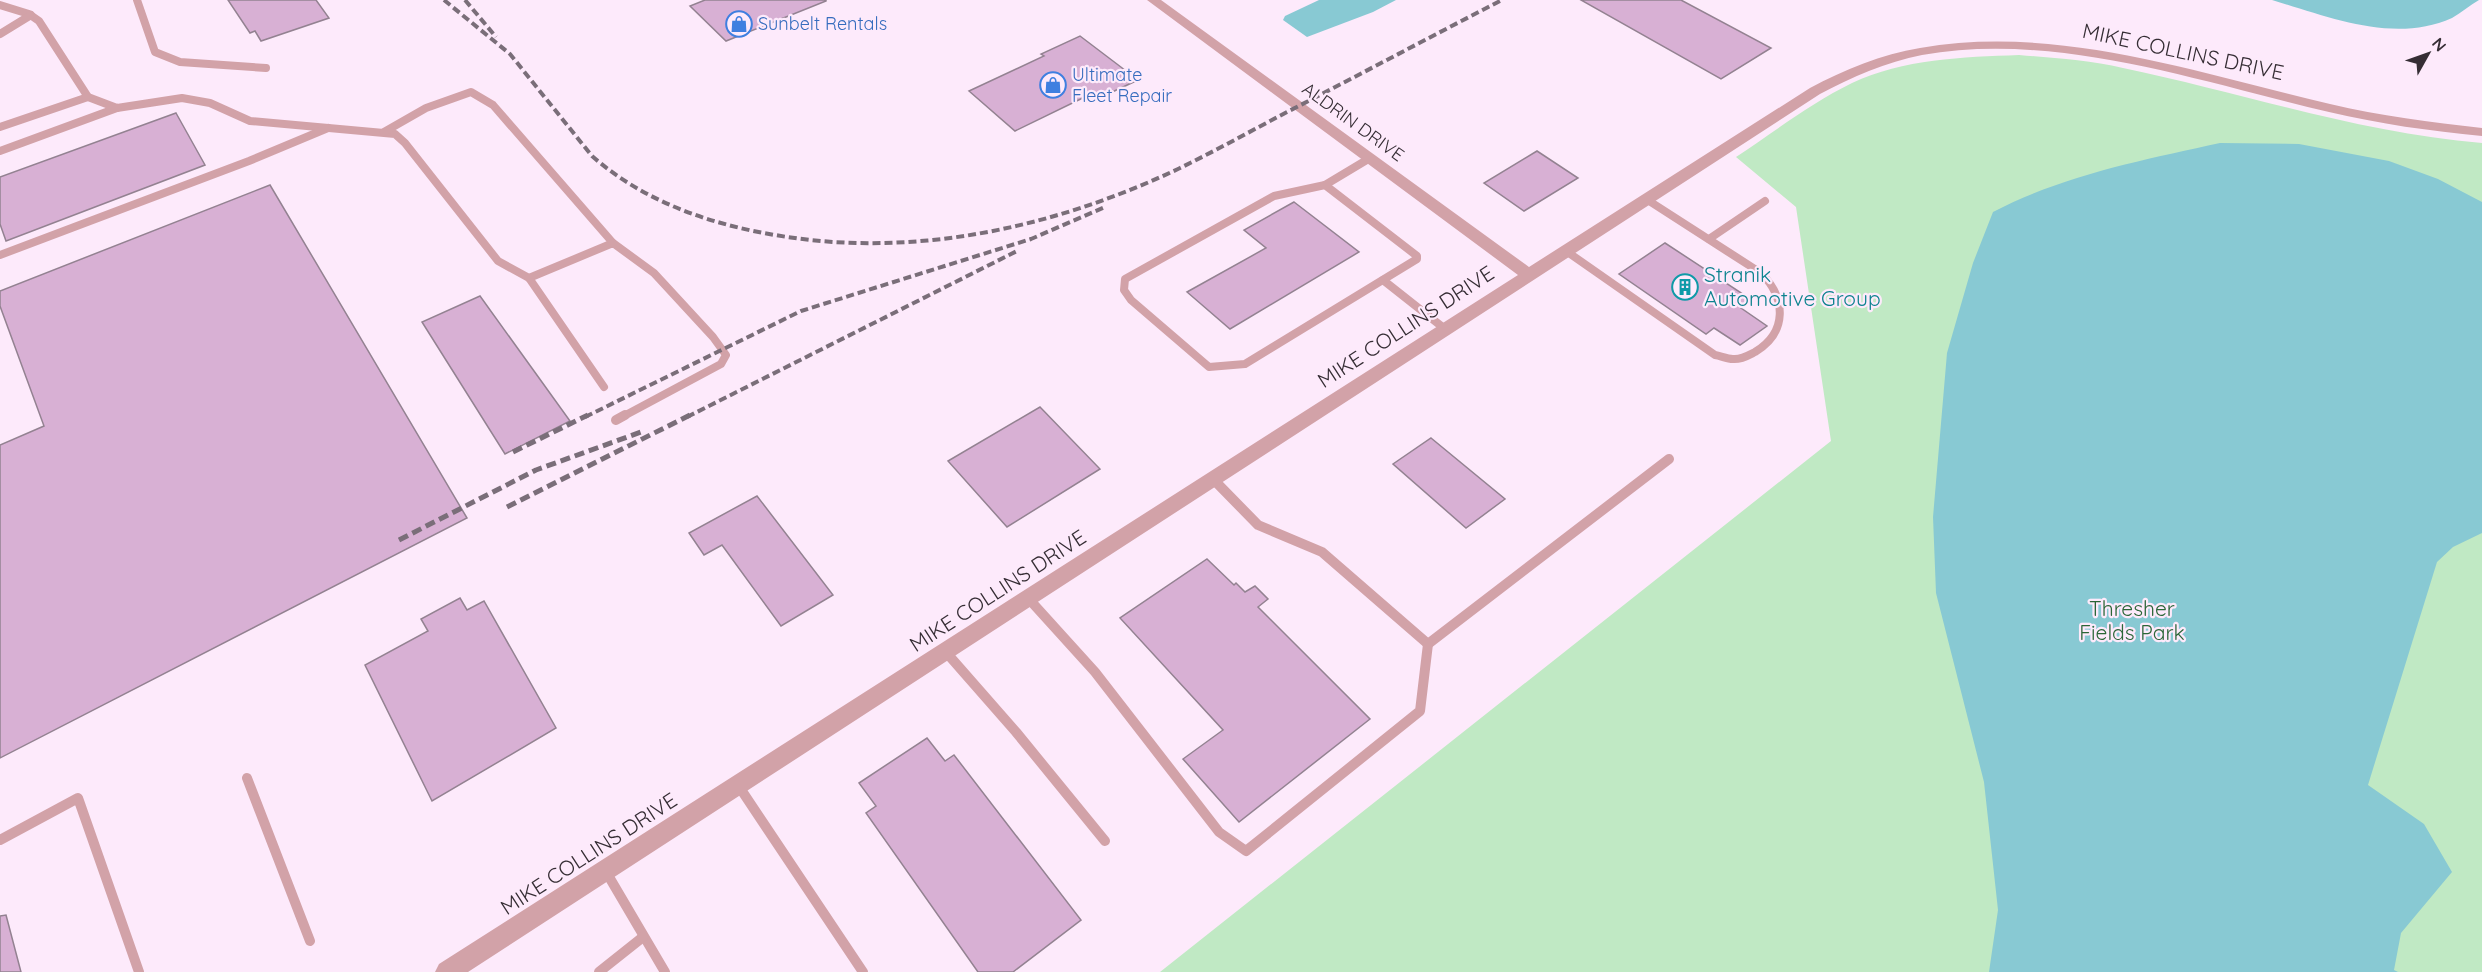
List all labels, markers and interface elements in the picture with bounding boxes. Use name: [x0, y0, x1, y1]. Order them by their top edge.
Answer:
shop icon: Sunbelt Rentals: [724, 9, 754, 39]
place label: Sunbelt Rentals: [758, 12, 887, 35]
street label: MIKE COLLINS DRIVE: [2080, 17, 2286, 85]
north arrow: [2398, 24, 2458, 84]
text: N: [2428, 33, 2451, 55]
place label: Ultimate Fleet Repair: [1072, 63, 1172, 107]
shop icon: Ultimate Fleet Repair: [1038, 70, 1068, 100]
street label: ALDRIN DRIVE: [1298, 77, 1409, 166]
street label: MIKE COLLINS DRIVE: [1312, 259, 1498, 393]
place label: Stranik Automotive Group: [1704, 261, 1881, 311]
building icon: Stranik Automotive Group: [1670, 272, 1700, 302]
street label: MIKE COLLINS DRIVE: [904, 523, 1090, 657]
park label: Thresher Fields Park: [2079, 595, 2185, 645]
street label: MIKE COLLINS DRIVE: [495, 786, 681, 920]

